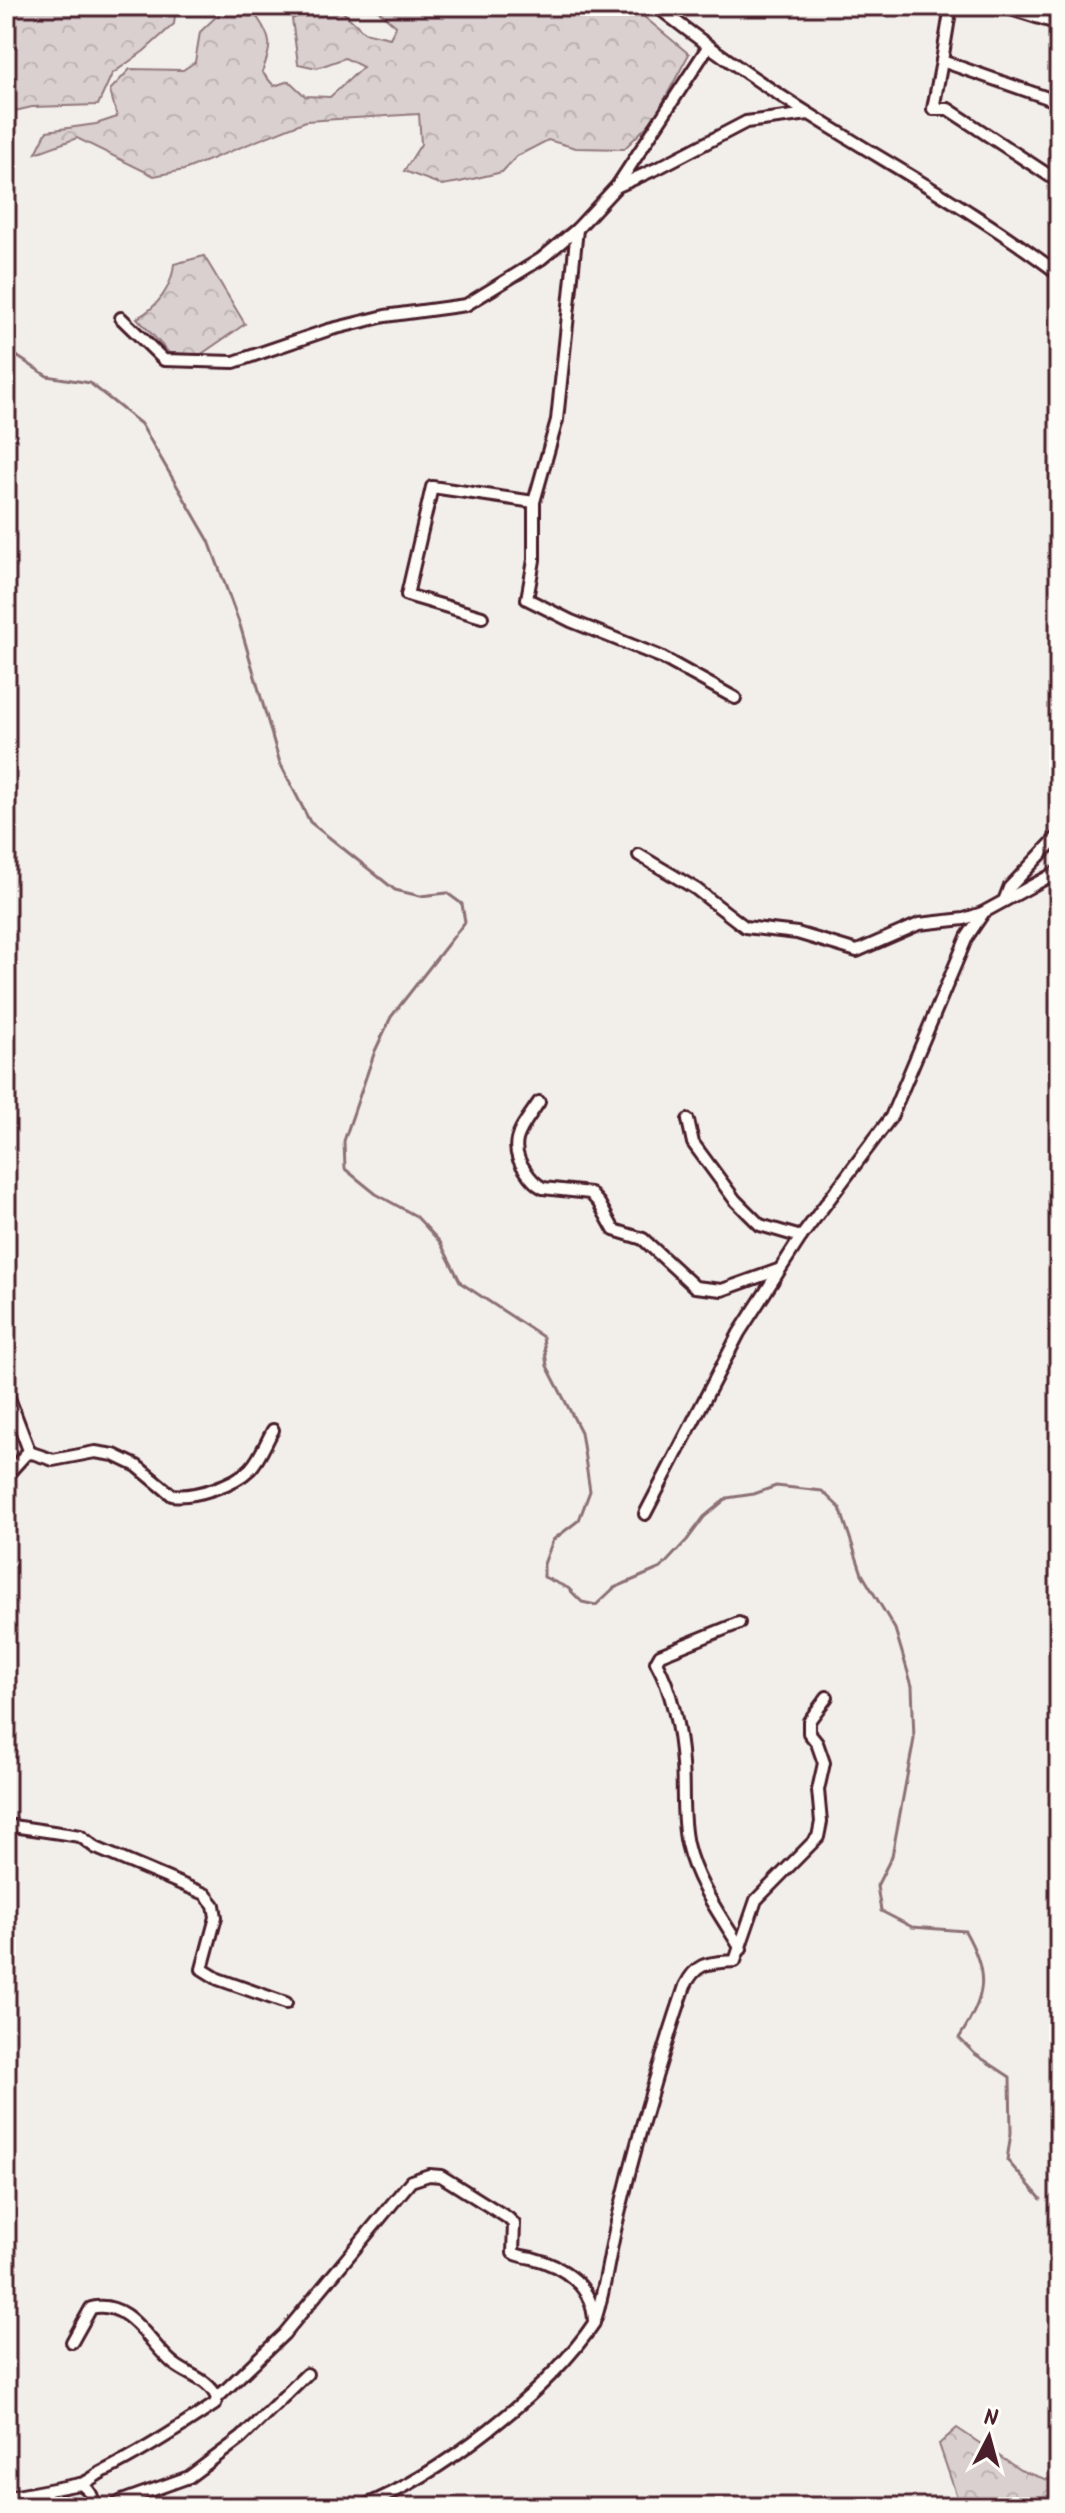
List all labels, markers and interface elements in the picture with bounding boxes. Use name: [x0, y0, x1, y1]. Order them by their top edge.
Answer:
north arrow: [949, 2397, 1029, 2477]
text: N: [982, 2401, 1000, 2438]

